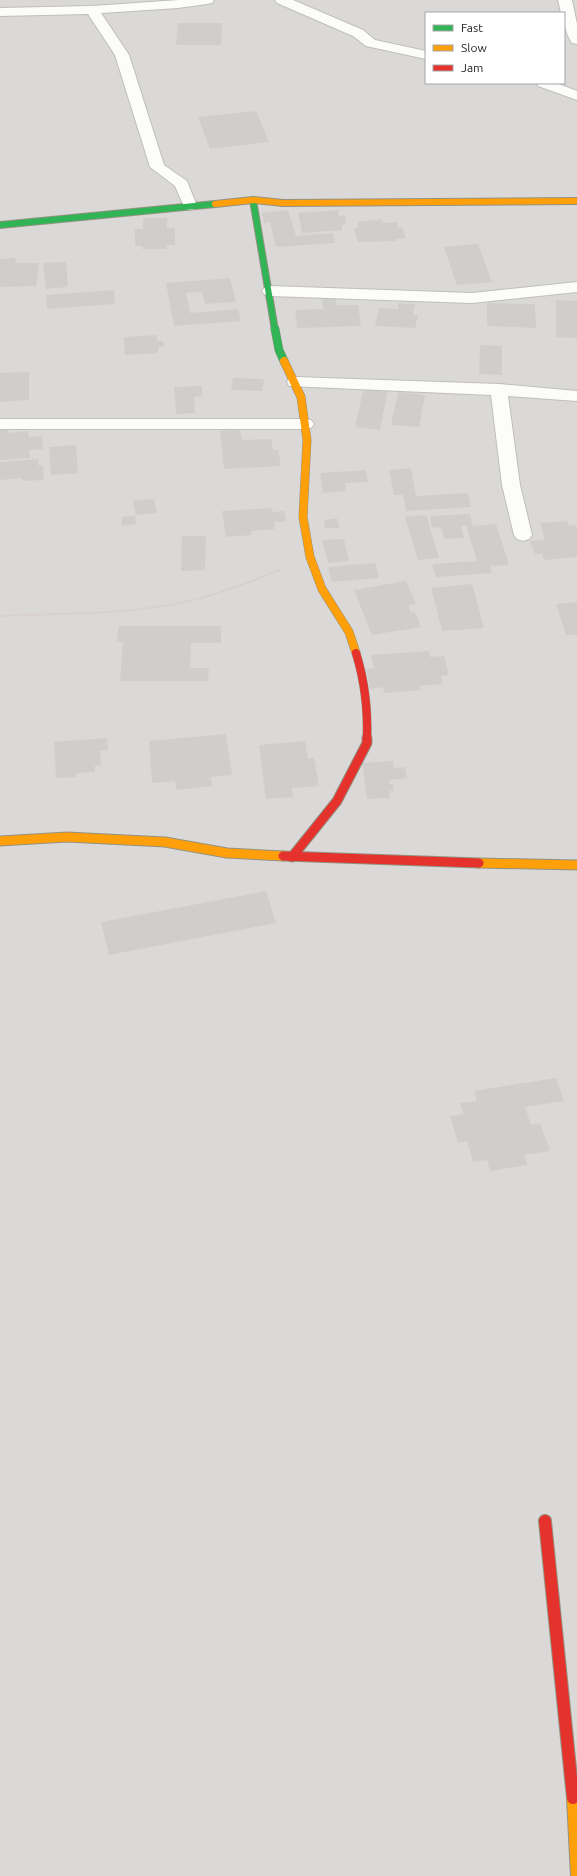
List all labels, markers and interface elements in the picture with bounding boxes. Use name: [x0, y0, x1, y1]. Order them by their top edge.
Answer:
legend: [425, 12, 565, 84]
text: Fast: [461, 21, 483, 34]
text: Slow: [461, 41, 487, 54]
text: Jam: [461, 61, 483, 74]

